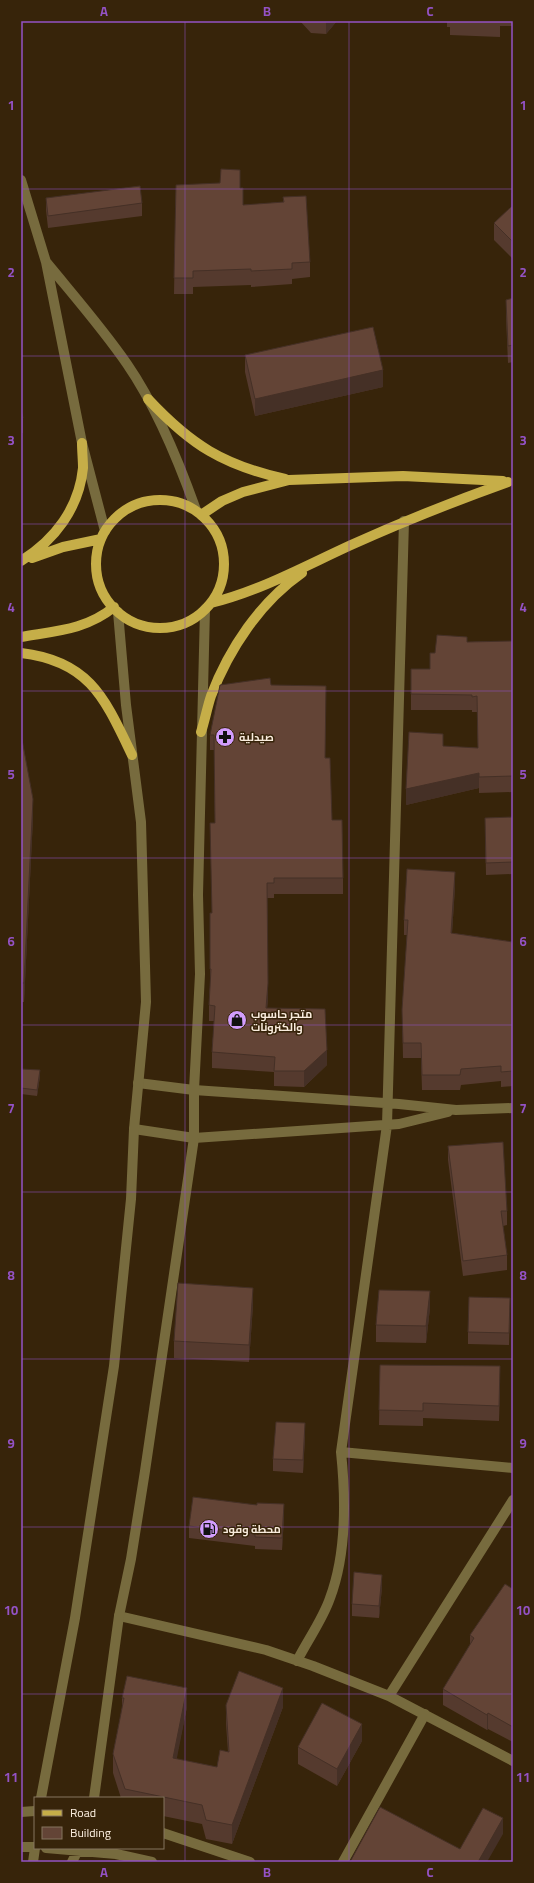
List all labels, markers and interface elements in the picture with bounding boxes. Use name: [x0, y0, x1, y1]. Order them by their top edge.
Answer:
text: A: [100, 0, 108, 23]
text: B: [263, 0, 271, 23]
text: C: [426, 0, 434, 23]
text: 1: [7, 93, 15, 117]
text: 1: [519, 93, 527, 117]
text: 2: [7, 260, 15, 284]
text: 2: [519, 260, 527, 284]
text: 3: [7, 428, 15, 452]
text: 3: [519, 428, 527, 452]
text: 4: [7, 595, 15, 619]
text: 4: [519, 595, 527, 619]
pharmacy icon: صيدلية: [214, 726, 236, 748]
place label: صيدلية: [239, 727, 274, 747]
text: 5: [7, 762, 15, 786]
text: 5: [519, 762, 527, 786]
text: 6: [7, 929, 15, 953]
text: 6: [519, 929, 527, 953]
place label: متجر حاسوب والكترونات: [251, 1004, 312, 1037]
shop icon: متجر حاسوب والكترونات: [226, 1009, 248, 1031]
text: 7: [7, 1096, 15, 1120]
text: 7: [519, 1096, 527, 1120]
text: 8: [7, 1263, 15, 1287]
text: 8: [519, 1263, 527, 1287]
text: 9: [7, 1431, 15, 1455]
text: 9: [519, 1431, 527, 1455]
fuel station icon: محطة وقود: [198, 1518, 220, 1540]
place label: محطة وقود: [223, 1519, 281, 1539]
text: 10: [4, 1598, 18, 1622]
text: 10: [516, 1598, 530, 1622]
text: 11: [4, 1765, 18, 1789]
text: 11: [516, 1765, 530, 1789]
legend: [34, 1797, 164, 1849]
text: Road: [70, 1801, 96, 1824]
text: Building: [70, 1821, 111, 1844]
text: A: [100, 1860, 108, 1883]
text: B: [263, 1860, 271, 1883]
text: C: [426, 1860, 434, 1883]

